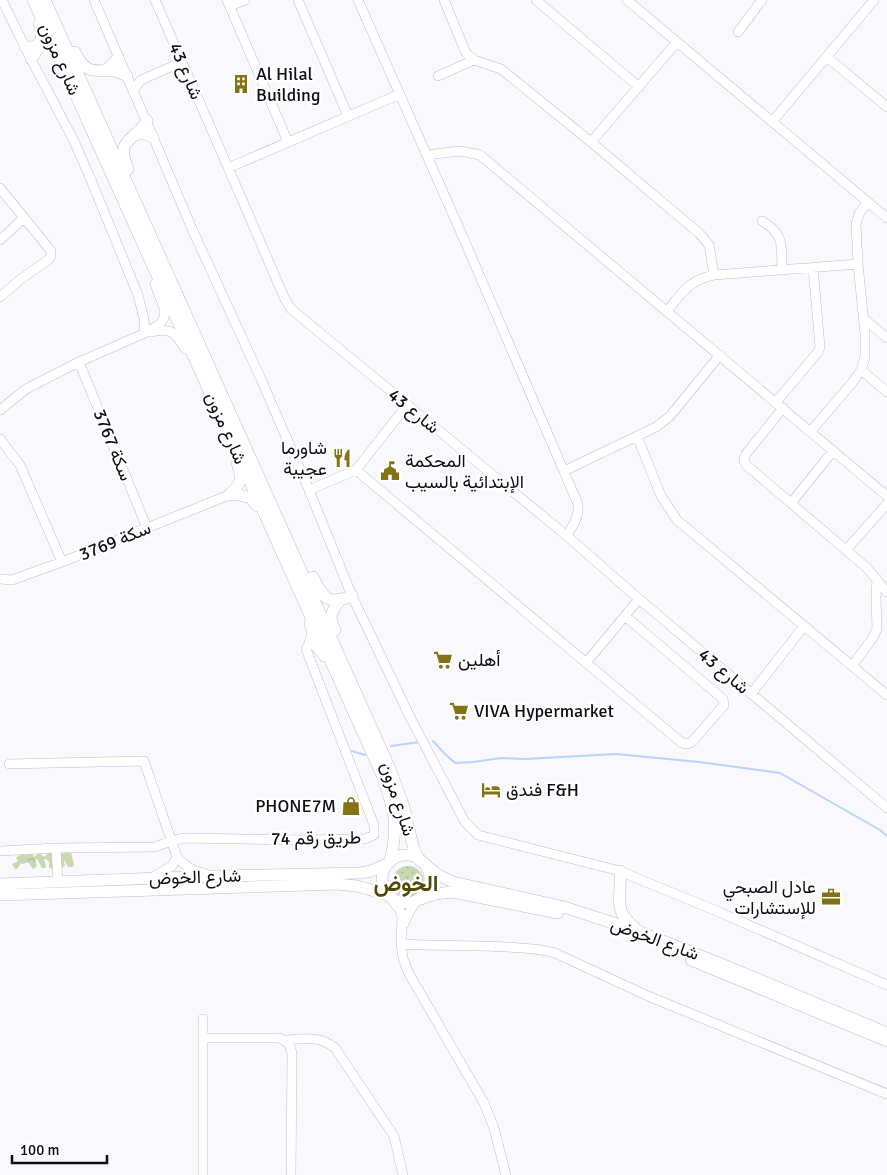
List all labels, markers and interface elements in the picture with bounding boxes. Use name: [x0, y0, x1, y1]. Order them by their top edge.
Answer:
street label: شارع مزون: [33, 20, 86, 99]
street label: شارع 43: [163, 39, 208, 103]
place label: Al Hilal Building: [256, 63, 320, 106]
building icon: Al Hilal Building: [230, 73, 252, 95]
street label: شارع 43: [383, 384, 444, 439]
street label: شارع مزون: [199, 389, 252, 468]
street label: سكة 3767: [89, 406, 137, 484]
place label: شاورما عجيبة: [281, 437, 327, 480]
restaurant icon: شاورما عجيبة: [331, 447, 353, 469]
place label: المحكمة الإبتدائية بالسيب: [405, 450, 524, 494]
public building icon: المحكمة الإبتدائية بالسيب: [379, 460, 401, 482]
street label: سكة 3769: [76, 517, 154, 565]
street label: شارع 43: [693, 643, 754, 699]
supermarket icon: أهلين: [432, 649, 454, 671]
place label: أهلين: [458, 649, 501, 671]
supermarket icon: VIVA Hypermarket: [448, 700, 470, 722]
place label: VIVA Hypermarket: [474, 700, 614, 722]
street label: شارع مزون: [375, 759, 420, 839]
hotel icon: فندق F&H: [480, 779, 502, 801]
place label: فندق F&H: [506, 779, 579, 801]
place label: PHONE7M: [255, 795, 336, 817]
shop icon: PHONE7M: [340, 795, 362, 817]
street label: طريق رقم 74: [271, 826, 361, 851]
street label: شارع الخوض: [149, 864, 242, 891]
district label: الخوض: [373, 870, 439, 897]
place label: عادل الصبحي للإستشارات: [723, 876, 816, 920]
office icon: عادل الصبحي للإستشارات: [820, 886, 842, 908]
street label: شارع الخوض: [608, 913, 702, 966]
scale bar: [12, 1132, 108, 1164]
text: 100 m: [20, 1141, 60, 1159]

